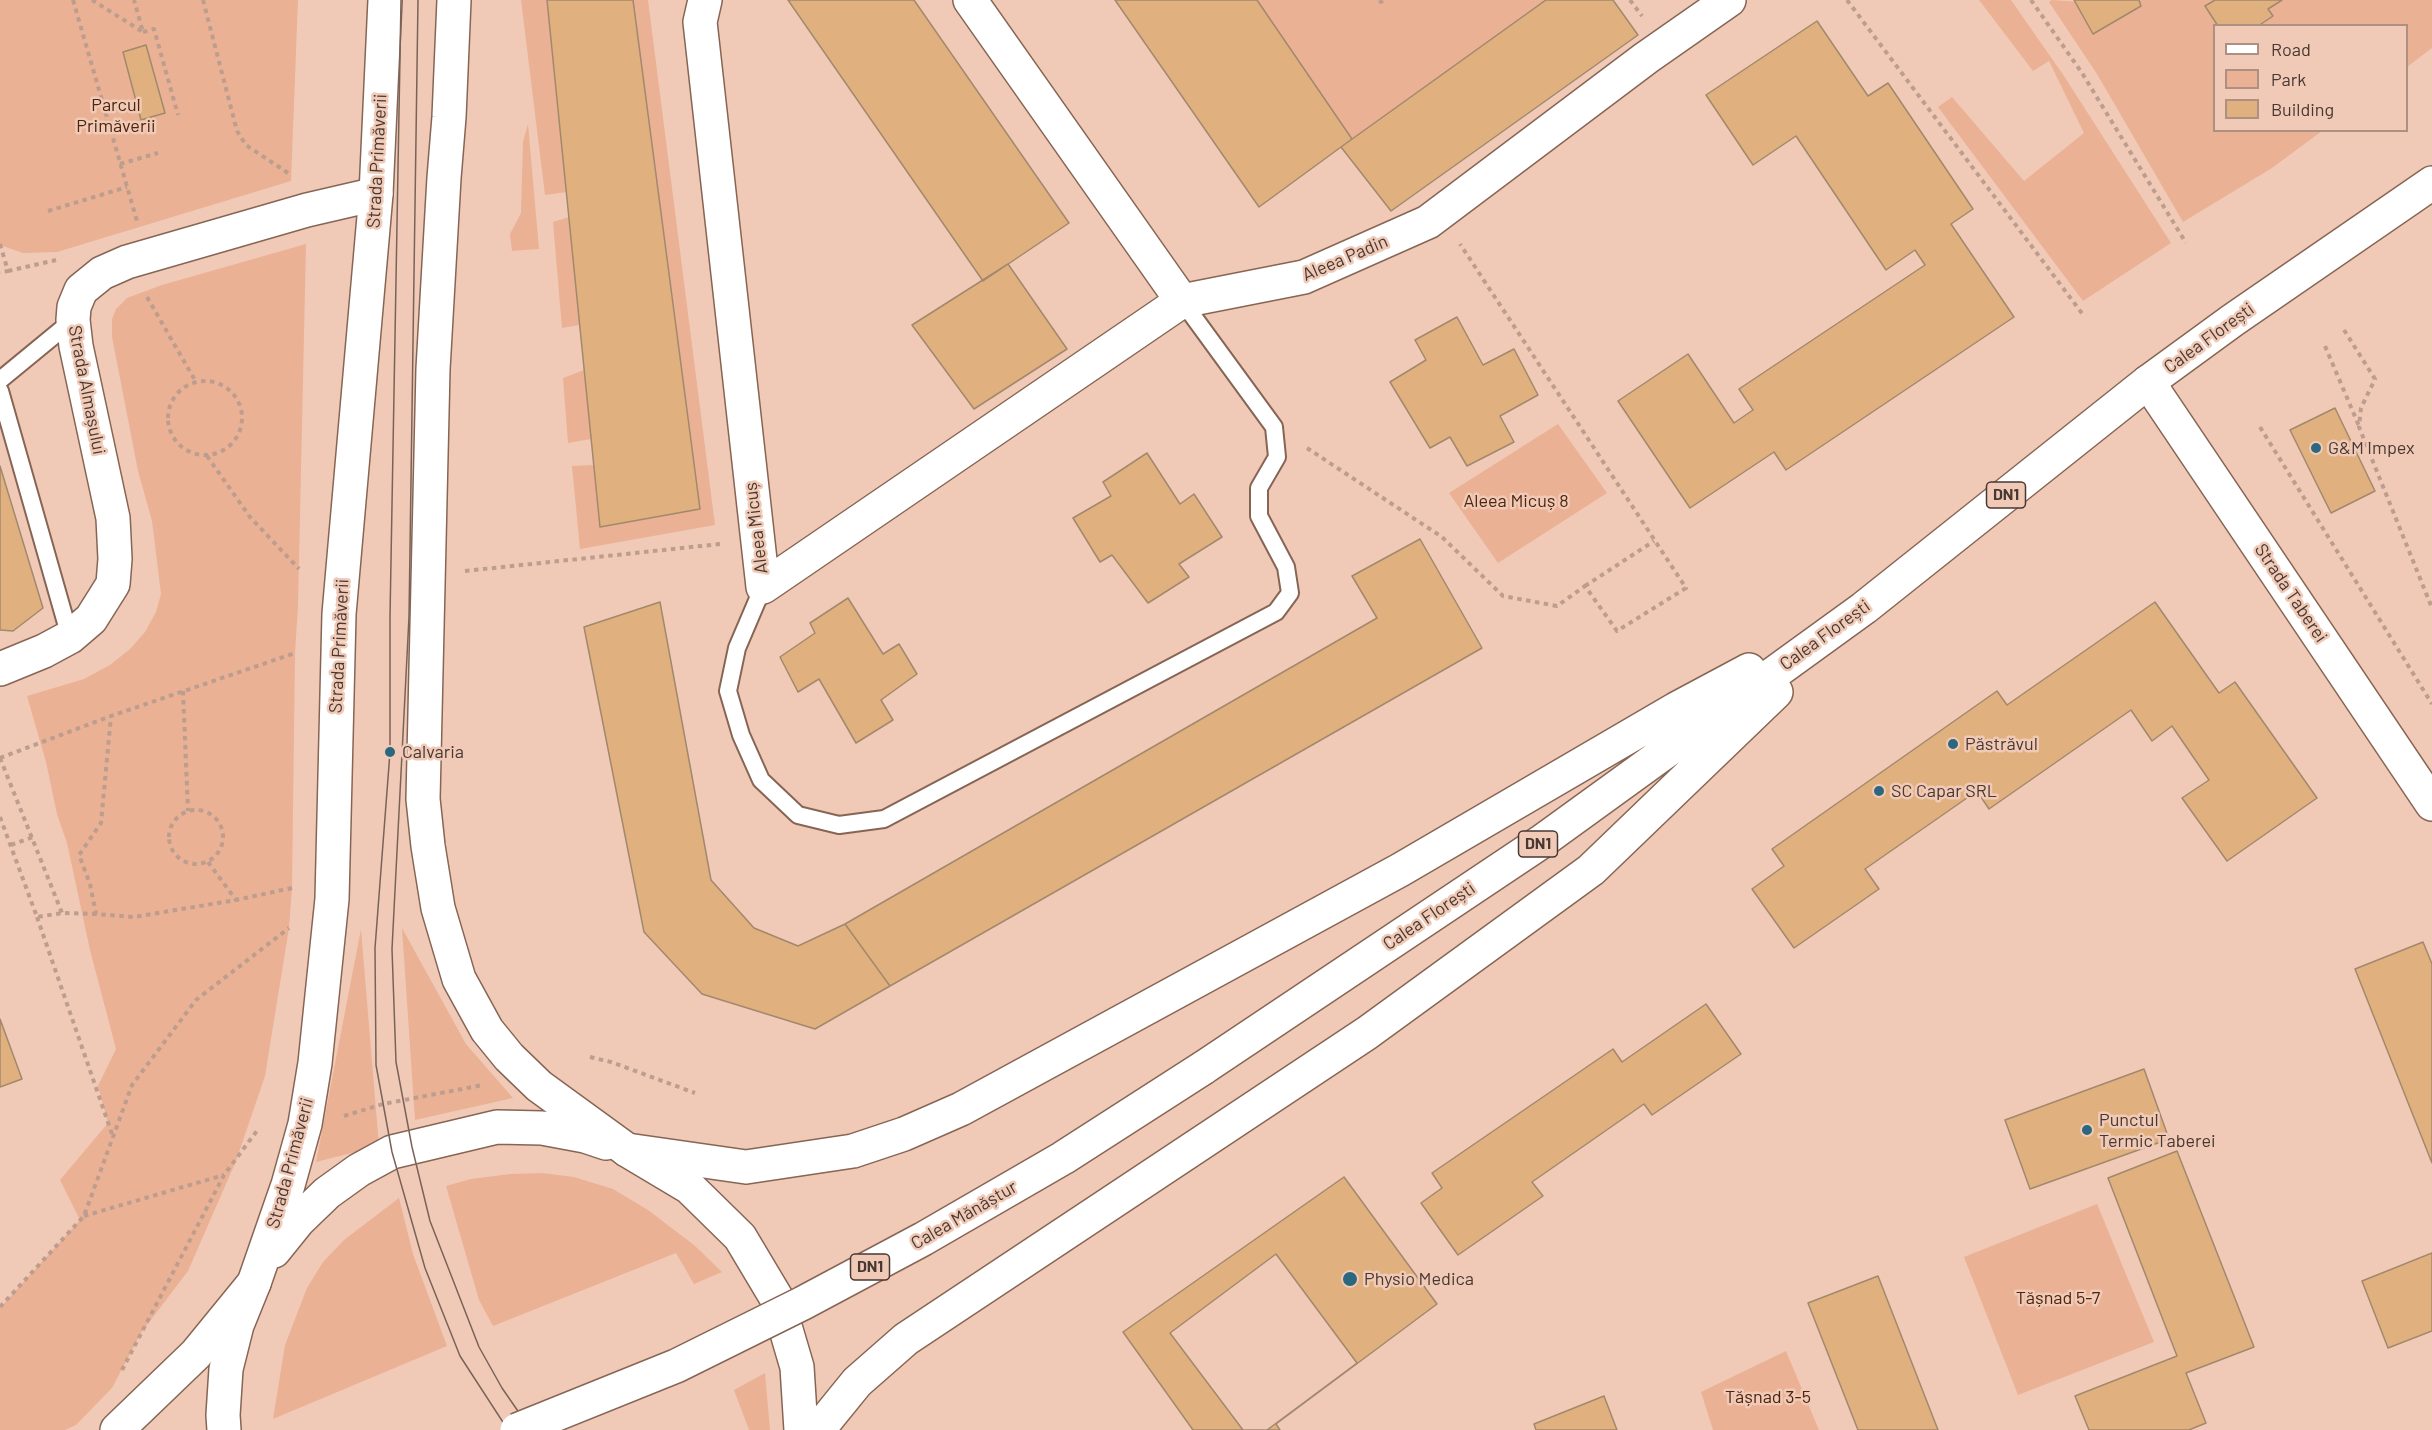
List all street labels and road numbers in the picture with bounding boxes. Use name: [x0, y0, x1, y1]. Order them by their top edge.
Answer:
street label: Strada Primăverii: [363, 93, 391, 229]
street label: Aleea Padin: [1299, 230, 1391, 286]
street label: Calea Florești: [2160, 298, 2258, 378]
street label: Strada Almașului: [64, 323, 110, 457]
street label: Aleea Micuș: [740, 481, 772, 575]
road number: DN1: [1986, 482, 2026, 508]
street label: Strada Taberei: [2250, 539, 2332, 647]
street label: Strada Primăverii: [325, 578, 353, 714]
street label: Calea Florești: [1776, 595, 1874, 675]
road number: DN1: [1518, 831, 1558, 857]
street label: Calea Florești: [1379, 877, 1479, 955]
street label: Strada Primăverii: [262, 1095, 318, 1231]
street label: Calea Mănăștur: [907, 1176, 1021, 1254]
road number: DN1: [850, 1254, 890, 1280]

